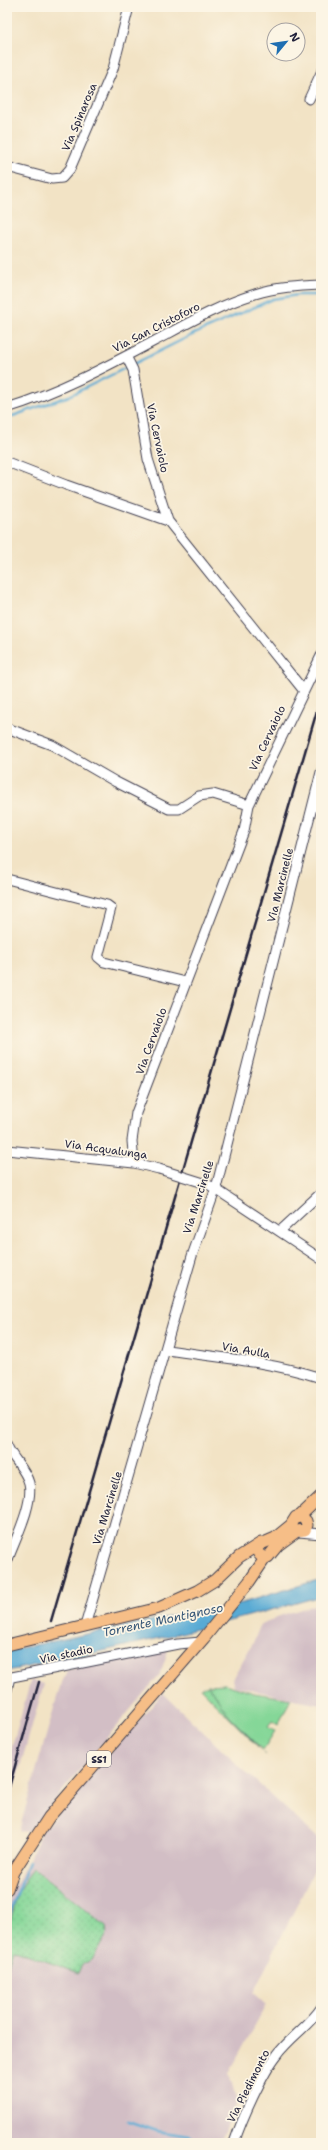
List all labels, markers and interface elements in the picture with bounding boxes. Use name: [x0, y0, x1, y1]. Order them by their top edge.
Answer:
north arrow: [266, 22, 306, 62]
text: N: [286, 30, 303, 45]
street label: Via Spinarosa: [58, 81, 101, 154]
street label: Via San Cristoforo: [110, 299, 203, 356]
street label: Via Cervaiolo: [143, 402, 172, 474]
street label: Via Cervaiolo: [246, 703, 289, 773]
street label: Via Marcinelle: [264, 846, 297, 924]
street label: Via Cervaiolo: [132, 1005, 171, 1077]
street label: Via Acqualunga: [64, 1136, 148, 1163]
street label: Via Marcinelle: [180, 1158, 217, 1236]
street label: Via Aulla: [221, 1339, 271, 1362]
street label: Via Marcinelle: [89, 1469, 126, 1547]
water label: Torrente Montignoso: [101, 1599, 225, 1641]
street label: Via stadio: [38, 1641, 94, 1667]
road number: SS1: [87, 1751, 111, 1767]
street label: Via Piedimonto: [224, 2047, 273, 2125]

